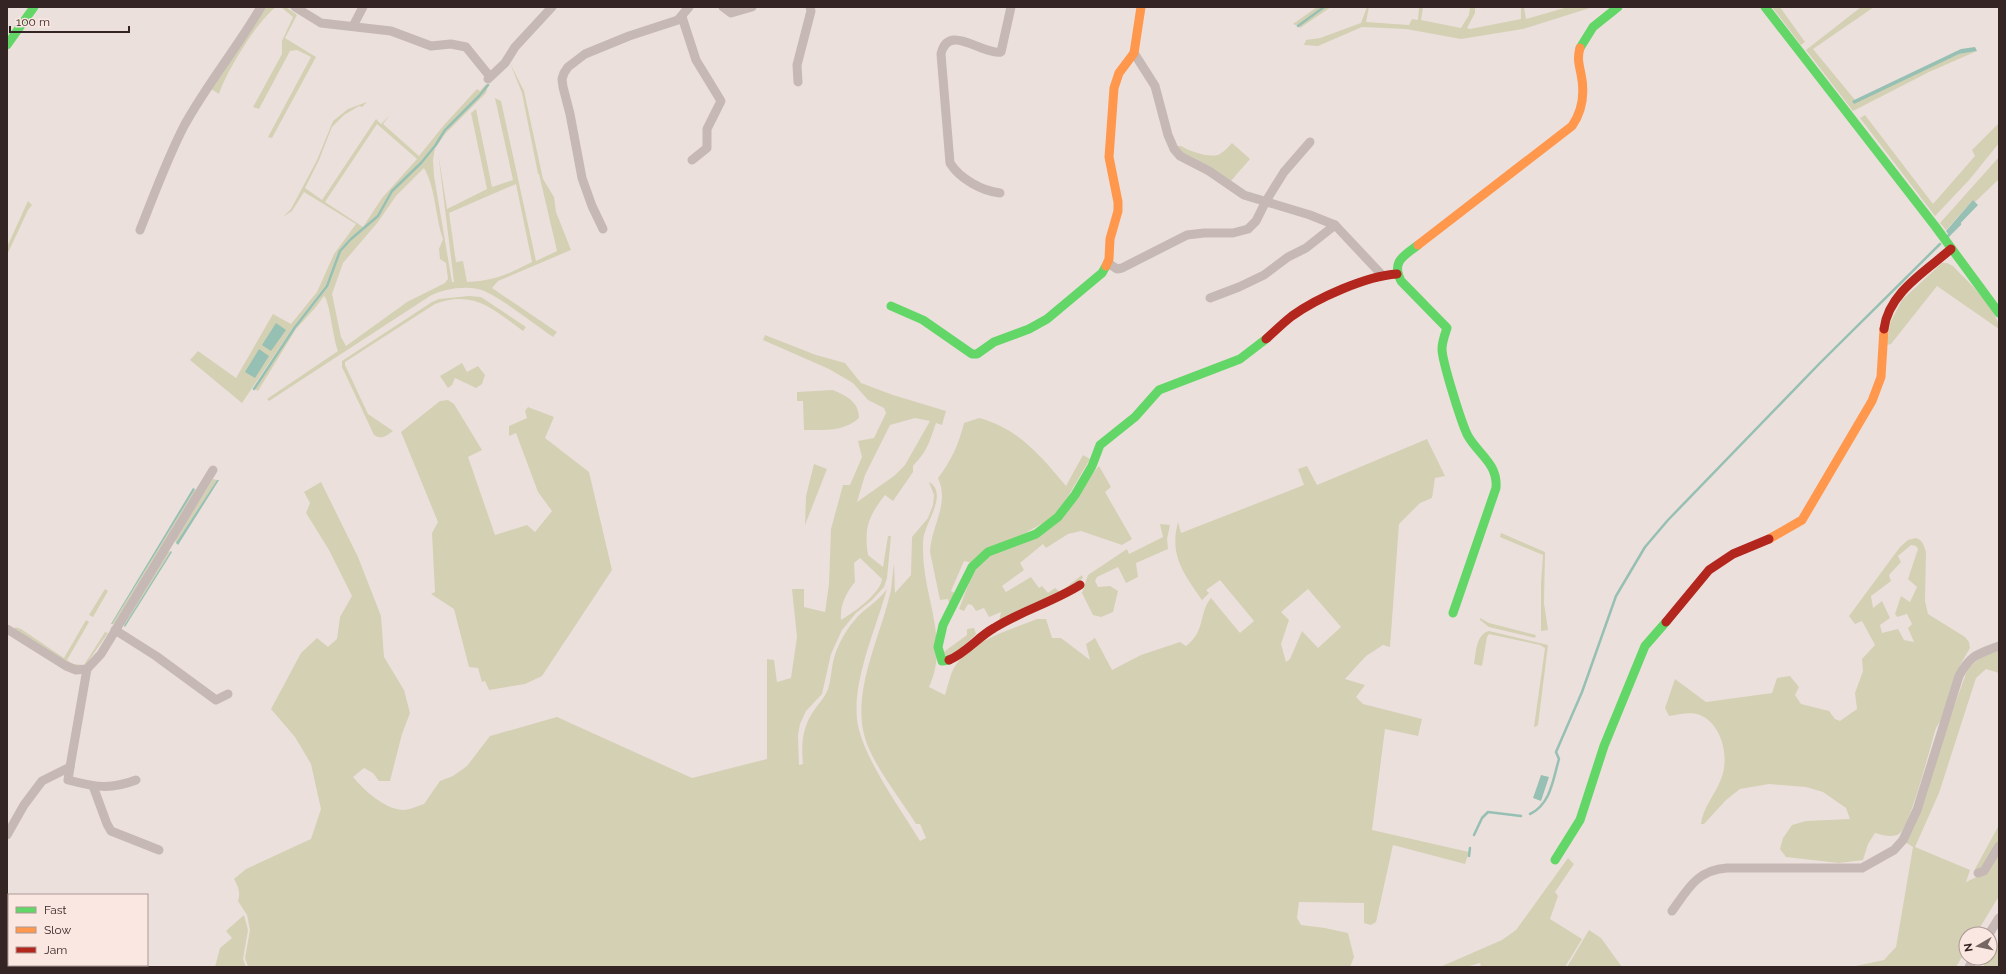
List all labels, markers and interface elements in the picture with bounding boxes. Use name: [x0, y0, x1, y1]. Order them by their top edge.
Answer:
scale bar: [10, 8, 129, 34]
text: 100 m: [16, 15, 50, 29]
legend: [8, 894, 148, 966]
text: Fast: [44, 903, 67, 917]
text: Slow: [44, 923, 71, 937]
north arrow: [1958, 926, 1998, 966]
text: N: [1962, 942, 1976, 953]
text: Jam: [44, 943, 67, 957]

